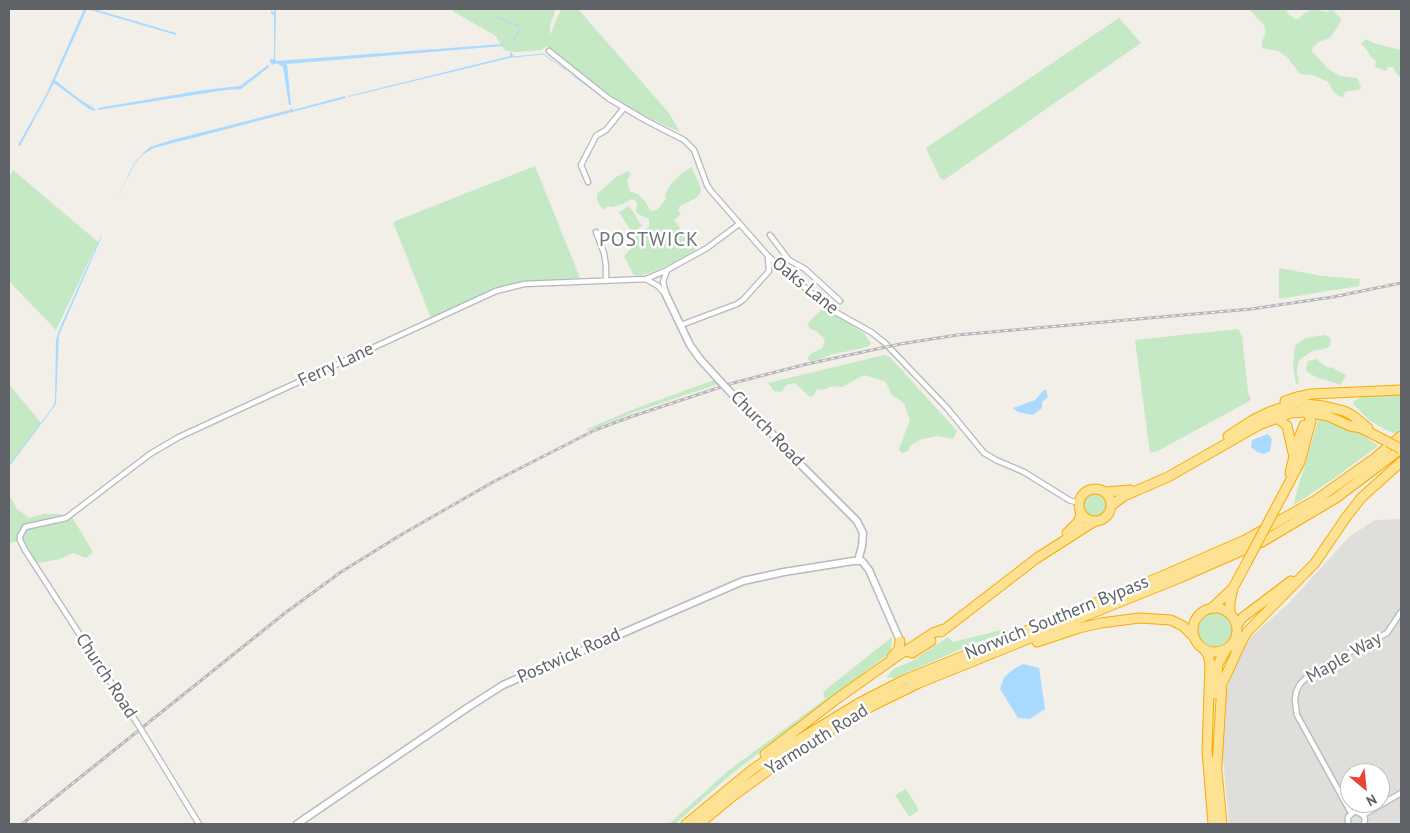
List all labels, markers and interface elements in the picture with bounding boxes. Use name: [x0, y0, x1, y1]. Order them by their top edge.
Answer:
district label: POSTWICK: [598, 228, 700, 252]
street label: Oaks Lane: [767, 253, 843, 319]
street label: Ferry Lane: [295, 338, 377, 392]
street label: Church Road: [726, 387, 808, 471]
street label: Norwich Southern Bypass: [962, 571, 1152, 665]
street label: Postwick Road: [514, 624, 624, 688]
street label: Maple Way: [1302, 628, 1386, 688]
street label: Church Road: [71, 630, 141, 722]
street label: Yarmouth Road: [762, 700, 872, 780]
north arrow: [1340, 763, 1390, 813]
text: N: [1363, 790, 1380, 810]

